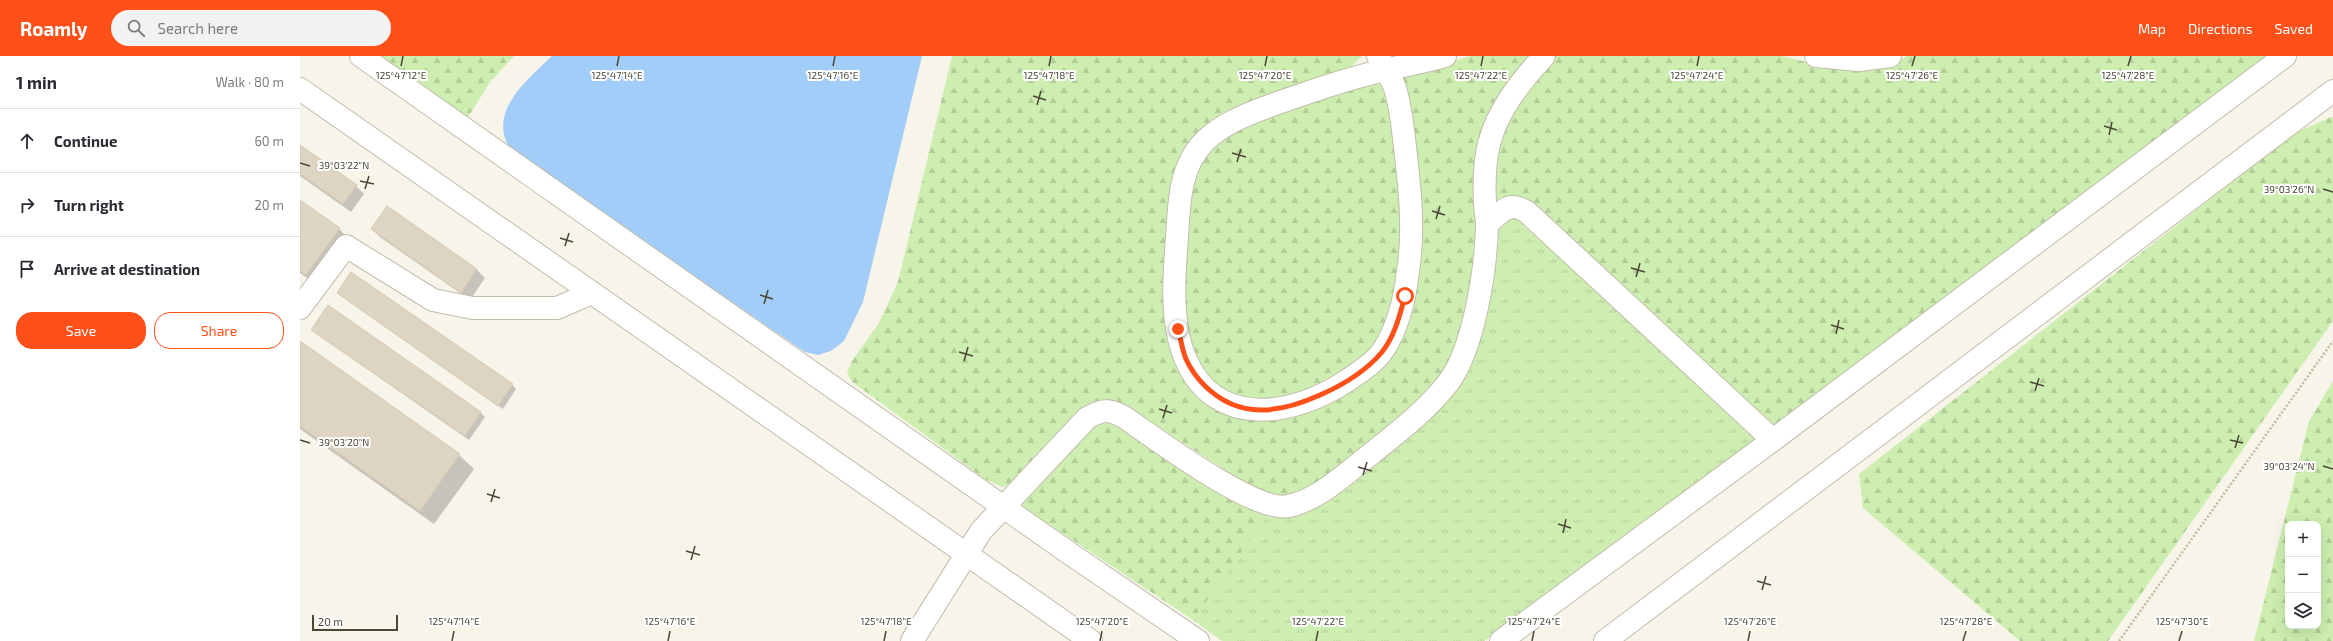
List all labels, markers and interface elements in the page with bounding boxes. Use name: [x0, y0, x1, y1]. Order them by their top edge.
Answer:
search box: [111, 10, 391, 46]
text: Roamly: [20, 17, 87, 40]
icon: search: [125, 17, 147, 39]
text: Search here: [157, 19, 238, 37]
text: Map: [2138, 20, 2166, 37]
text: Directions: [2188, 20, 2253, 37]
text: Saved: [2275, 20, 2313, 37]
text: 125°47'12"E: [376, 69, 427, 81]
text: 125°47'14"E: [591, 69, 643, 81]
text: 125°47'16"E: [808, 69, 859, 81]
text: 125°47'18"E: [1023, 69, 1075, 81]
text: 125°47'20"E: [1239, 69, 1292, 81]
text: 125°47'22"E: [1455, 69, 1508, 81]
text: 125°47'24"E: [1671, 69, 1724, 81]
text: 125°47'26"E: [1886, 69, 1939, 81]
text: 125°47'28"E: [2102, 69, 2155, 81]
text: 1 min: [16, 72, 57, 92]
text: Walk · 80 m: [215, 74, 284, 90]
icon: ahead: [16, 130, 38, 152]
text: Continue: [54, 132, 117, 150]
text: 60 m: [254, 133, 284, 149]
text: 39°03'22"N: [319, 159, 369, 171]
text: 39°03'26"N: [2264, 183, 2314, 195]
icon: right: [16, 194, 38, 216]
text: Turn right: [54, 196, 124, 214]
text: 20 m: [255, 197, 284, 213]
icon: arrive: [16, 258, 38, 280]
text: Arrive at destination: [54, 260, 200, 278]
route start: [1396, 287, 1414, 305]
button: Save: [16, 312, 146, 349]
button: Share: [154, 312, 284, 349]
route end: [1169, 320, 1187, 338]
text: 39°03'20"N: [319, 436, 369, 448]
text: 39°03'24"N: [2264, 460, 2314, 472]
map controls: [2285, 521, 2321, 629]
button: +: [2285, 521, 2321, 557]
button: −: [2285, 557, 2321, 593]
button: layers: [2285, 593, 2321, 629]
scale bar: [312, 613, 398, 632]
text: 20 m: [318, 615, 343, 628]
text: 125°47'14"E: [428, 615, 480, 627]
text: 125°47'16"E: [645, 615, 696, 627]
text: 125°47'18"E: [860, 615, 912, 627]
text: 125°47'20"E: [1076, 615, 1129, 627]
text: 125°47'22"E: [1292, 615, 1345, 627]
text: 125°47'24"E: [1508, 615, 1561, 627]
text: 125°47'26"E: [1724, 615, 1777, 627]
text: 125°47'28"E: [1940, 615, 1993, 627]
text: 125°47'30"E: [2156, 615, 2209, 627]

